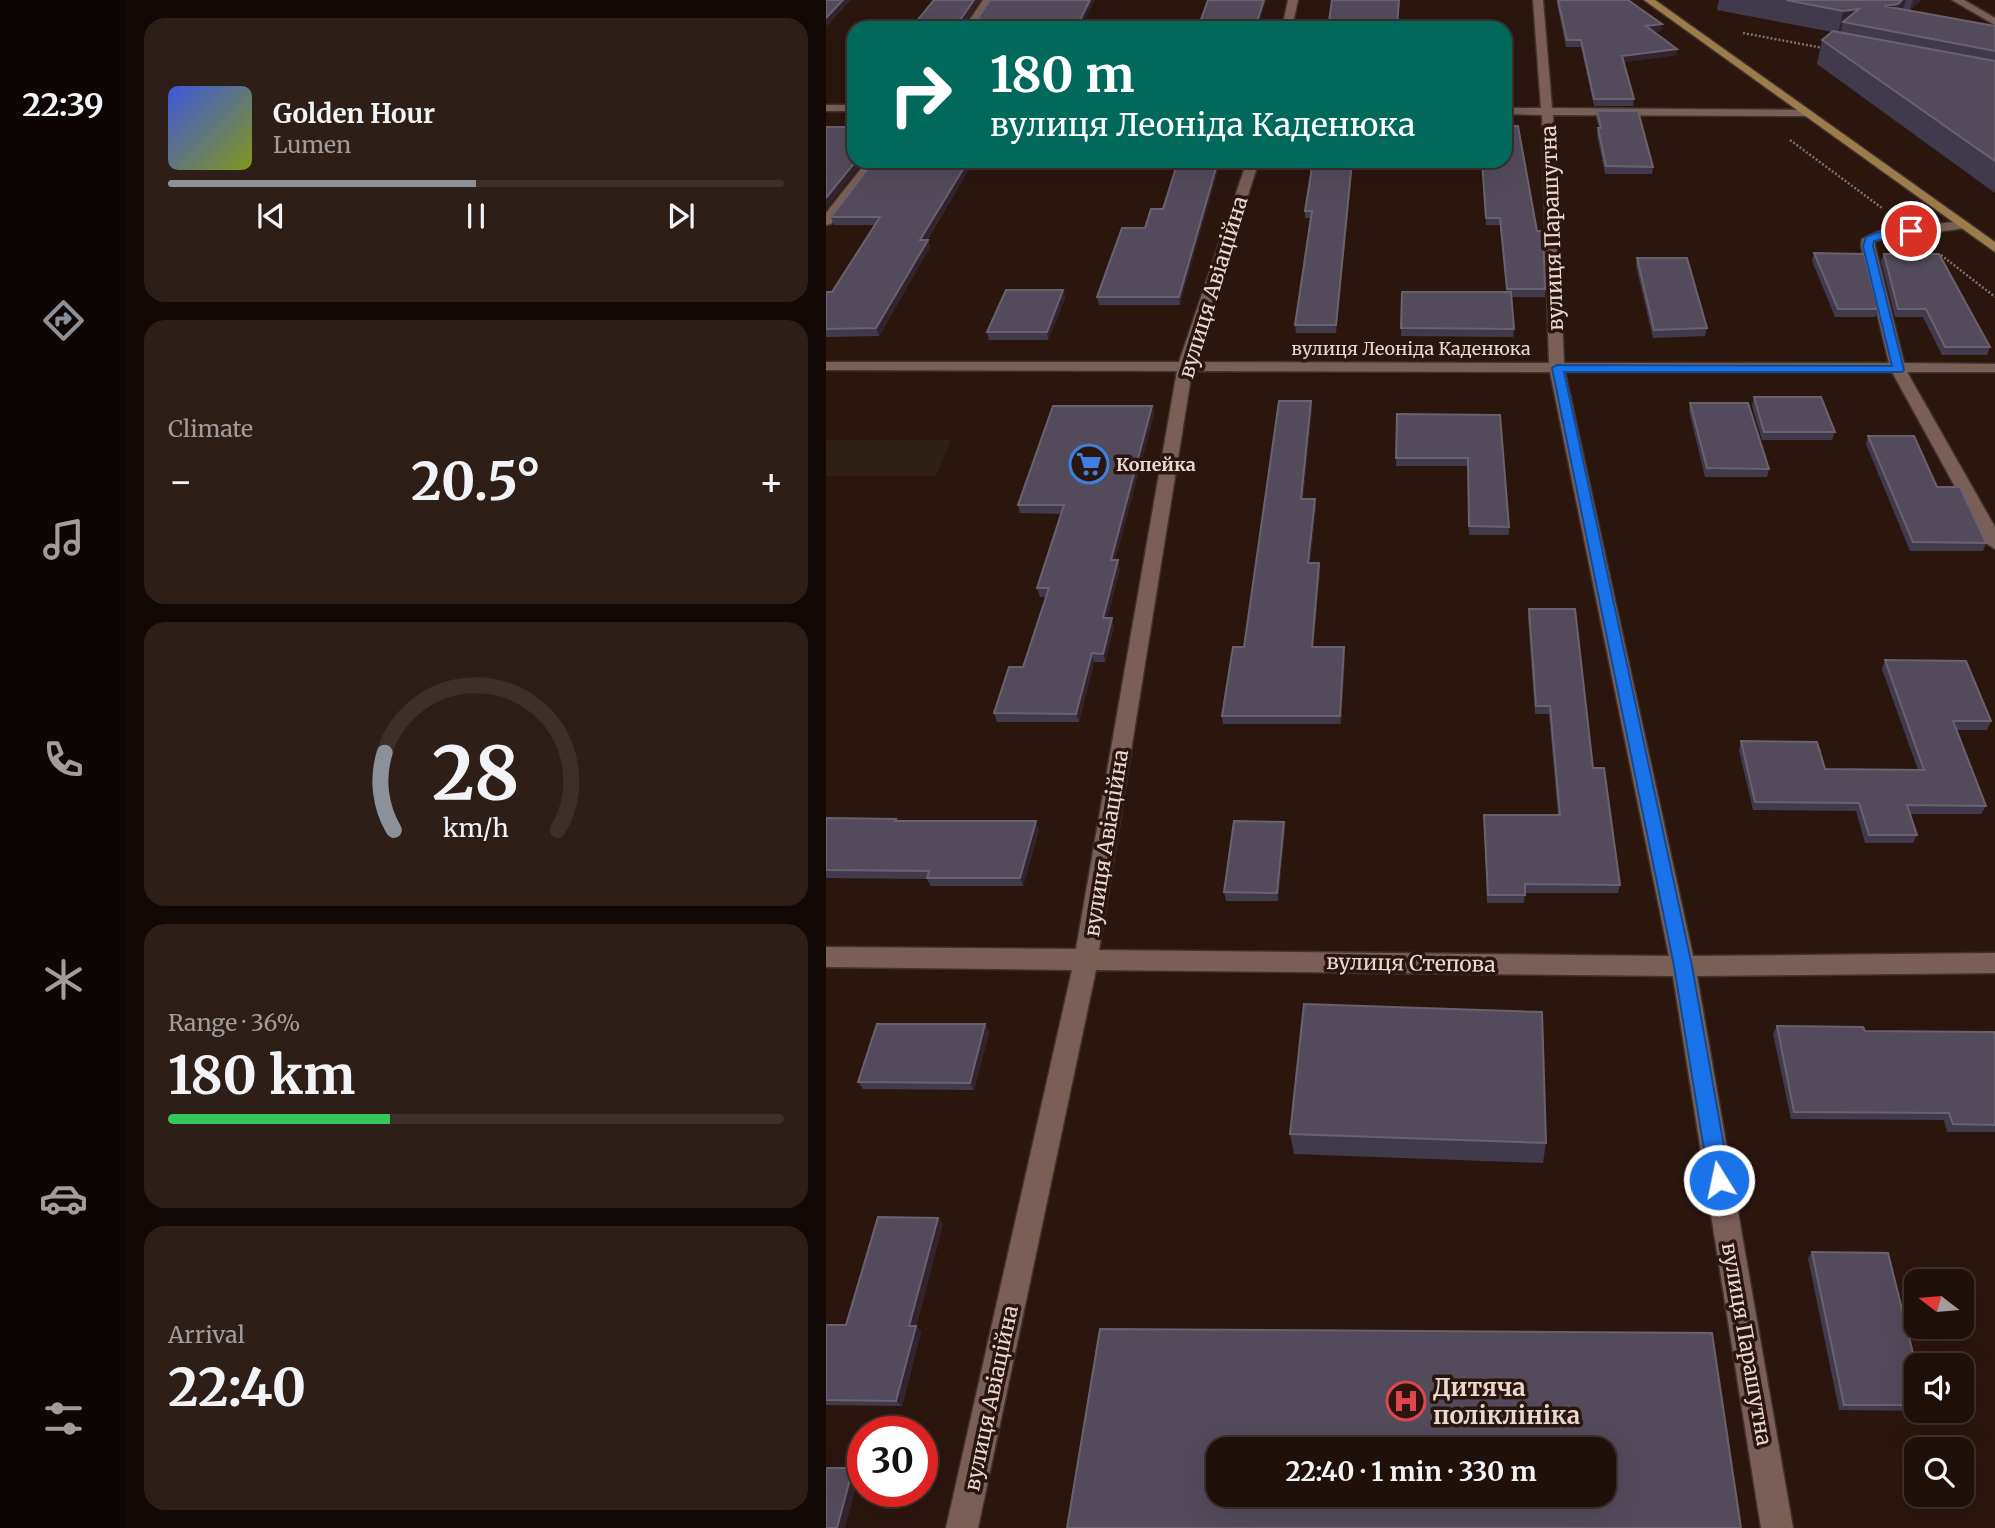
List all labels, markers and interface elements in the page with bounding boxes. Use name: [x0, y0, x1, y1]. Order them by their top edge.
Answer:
text: 180 m: [990, 44, 1135, 105]
icon: right: [875, 49, 966, 140]
text: 22:39: [22, 85, 104, 125]
text: Golden Hour: [273, 97, 435, 130]
text: вулиця Леоніда Каденюка: [990, 105, 1415, 145]
street label: вулиця Парашутна: [1535, 125, 1569, 331]
text: Lumen: [273, 130, 351, 159]
street label: вулиця Авіаційна: [1172, 193, 1254, 381]
icon: previous: [252, 197, 290, 235]
icon: pause: [457, 197, 495, 235]
icon: next: [662, 197, 700, 235]
pin: [1881, 201, 1941, 261]
icon: arrive: [1892, 212, 1930, 250]
icon: directions: [39, 296, 88, 345]
street label: вулиця Леоніда Каденюка: [1291, 337, 1531, 360]
text: Climate: [168, 414, 253, 443]
supermarket icon: Копейка: [1068, 443, 1110, 485]
text: 20.5°: [411, 449, 541, 514]
place label: Копейка: [1116, 453, 1196, 476]
text: −: [168, 458, 193, 505]
text: +: [759, 458, 784, 505]
icon: music: [39, 515, 88, 564]
text: 28: [432, 728, 520, 820]
icon: phone: [39, 735, 88, 784]
street label: вулиця Авіаційна: [1078, 748, 1134, 938]
text: km/h: [443, 812, 509, 844]
street label: вулиця Степова: [1326, 948, 1496, 978]
icon: climate: [39, 955, 88, 1004]
text: Range · 36%: [168, 1008, 300, 1037]
text: 180 km: [168, 1043, 355, 1108]
position arrow: [1682, 1143, 1756, 1217]
icon: car: [39, 1174, 88, 1223]
street label: вулиця Парашутна: [1716, 1240, 1778, 1448]
north arrow: [1904, 1269, 1974, 1339]
map controls: [1904, 1269, 1974, 1507]
street label: вулиця Авіаційна: [958, 1303, 1024, 1493]
text: Arrival: [168, 1320, 245, 1349]
button: sound: [1904, 1353, 1974, 1423]
text: 22:40: [168, 1355, 306, 1420]
place label: Дитяча поліклініка: [1433, 1372, 1580, 1431]
hospital icon: Дитяча поліклініка: [1385, 1380, 1427, 1422]
icon: filters: [39, 1394, 88, 1443]
speed limit sign: 30: [847, 1416, 938, 1507]
button: search: [1904, 1437, 1974, 1507]
text: 22:40 · 1 min · 330 m: [1285, 1455, 1537, 1488]

